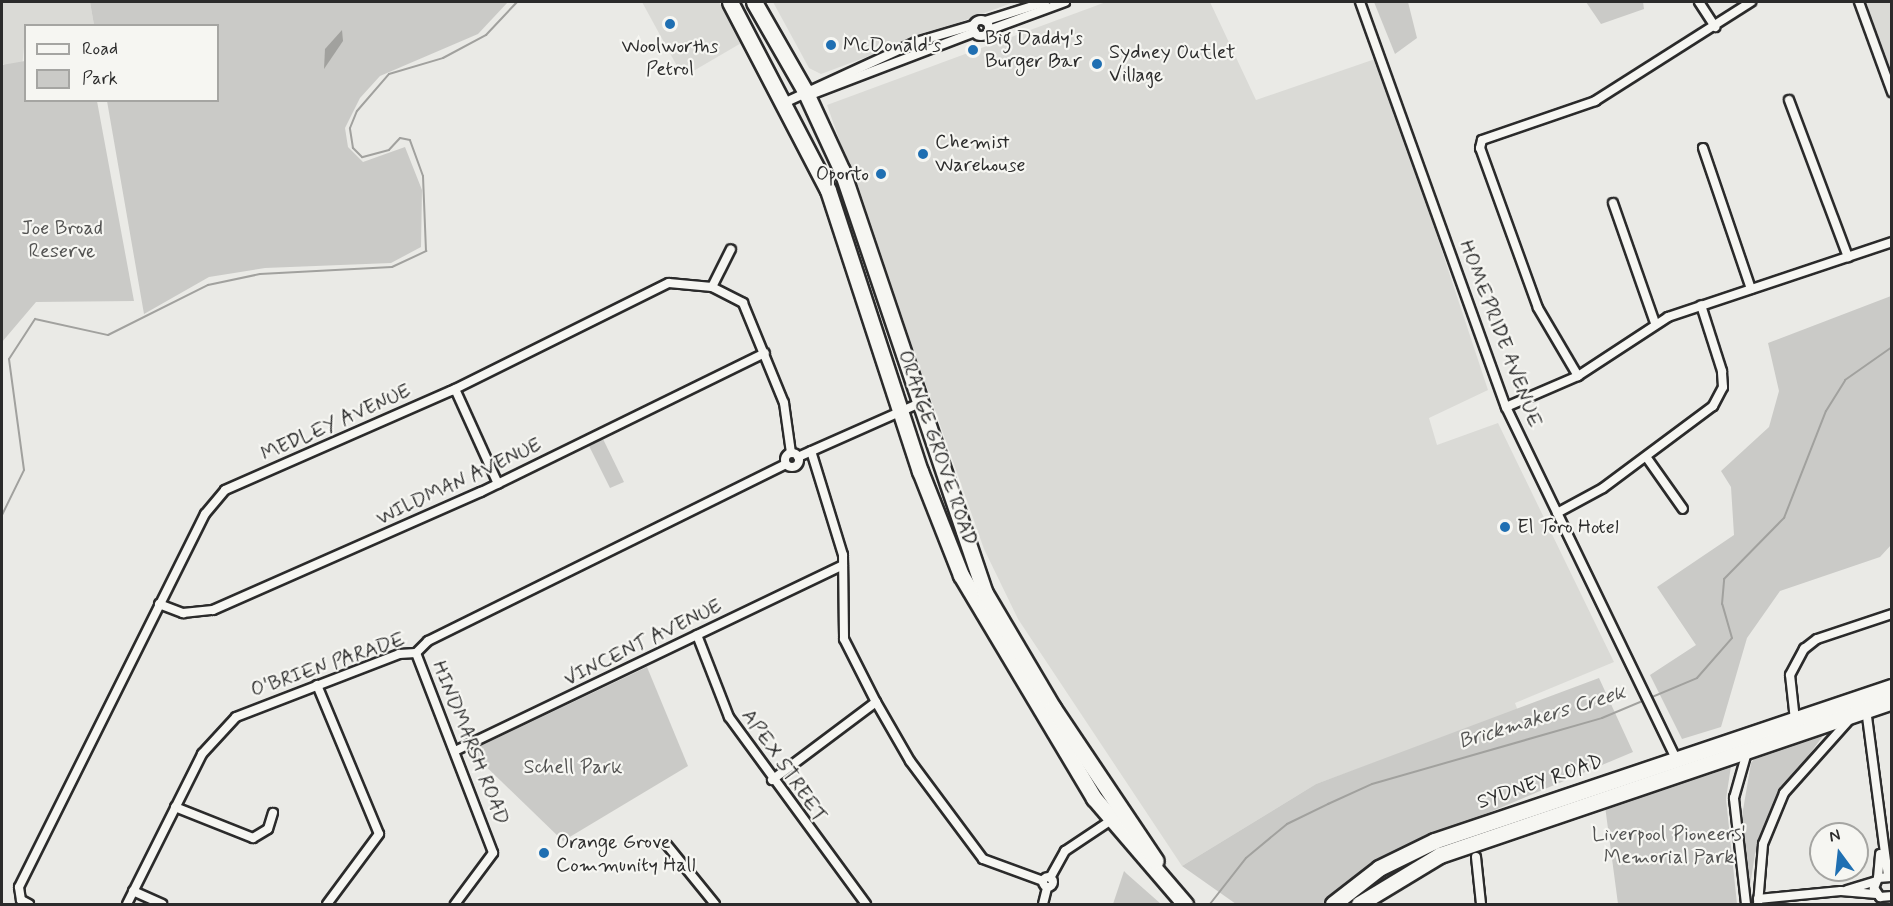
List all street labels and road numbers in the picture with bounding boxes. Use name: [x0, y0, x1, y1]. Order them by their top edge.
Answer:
street label: HOMEPRIDE AVENUE: [1453, 237, 1547, 431]
street label: ORANGE GROVE ROAD: [892, 347, 982, 549]
street label: MEDLEY AVENUE: [256, 379, 416, 467]
street label: WILDMAN AVENUE: [372, 433, 546, 531]
street label: VINCENT AVENUE: [559, 594, 727, 692]
street label: O'BRIEN PARADE: [249, 628, 407, 702]
street label: HINDMARSH ROAD: [426, 658, 514, 828]
street label: APEX STREET: [735, 704, 833, 828]
street label: SYDNEY ROAD: [1475, 750, 1605, 814]

